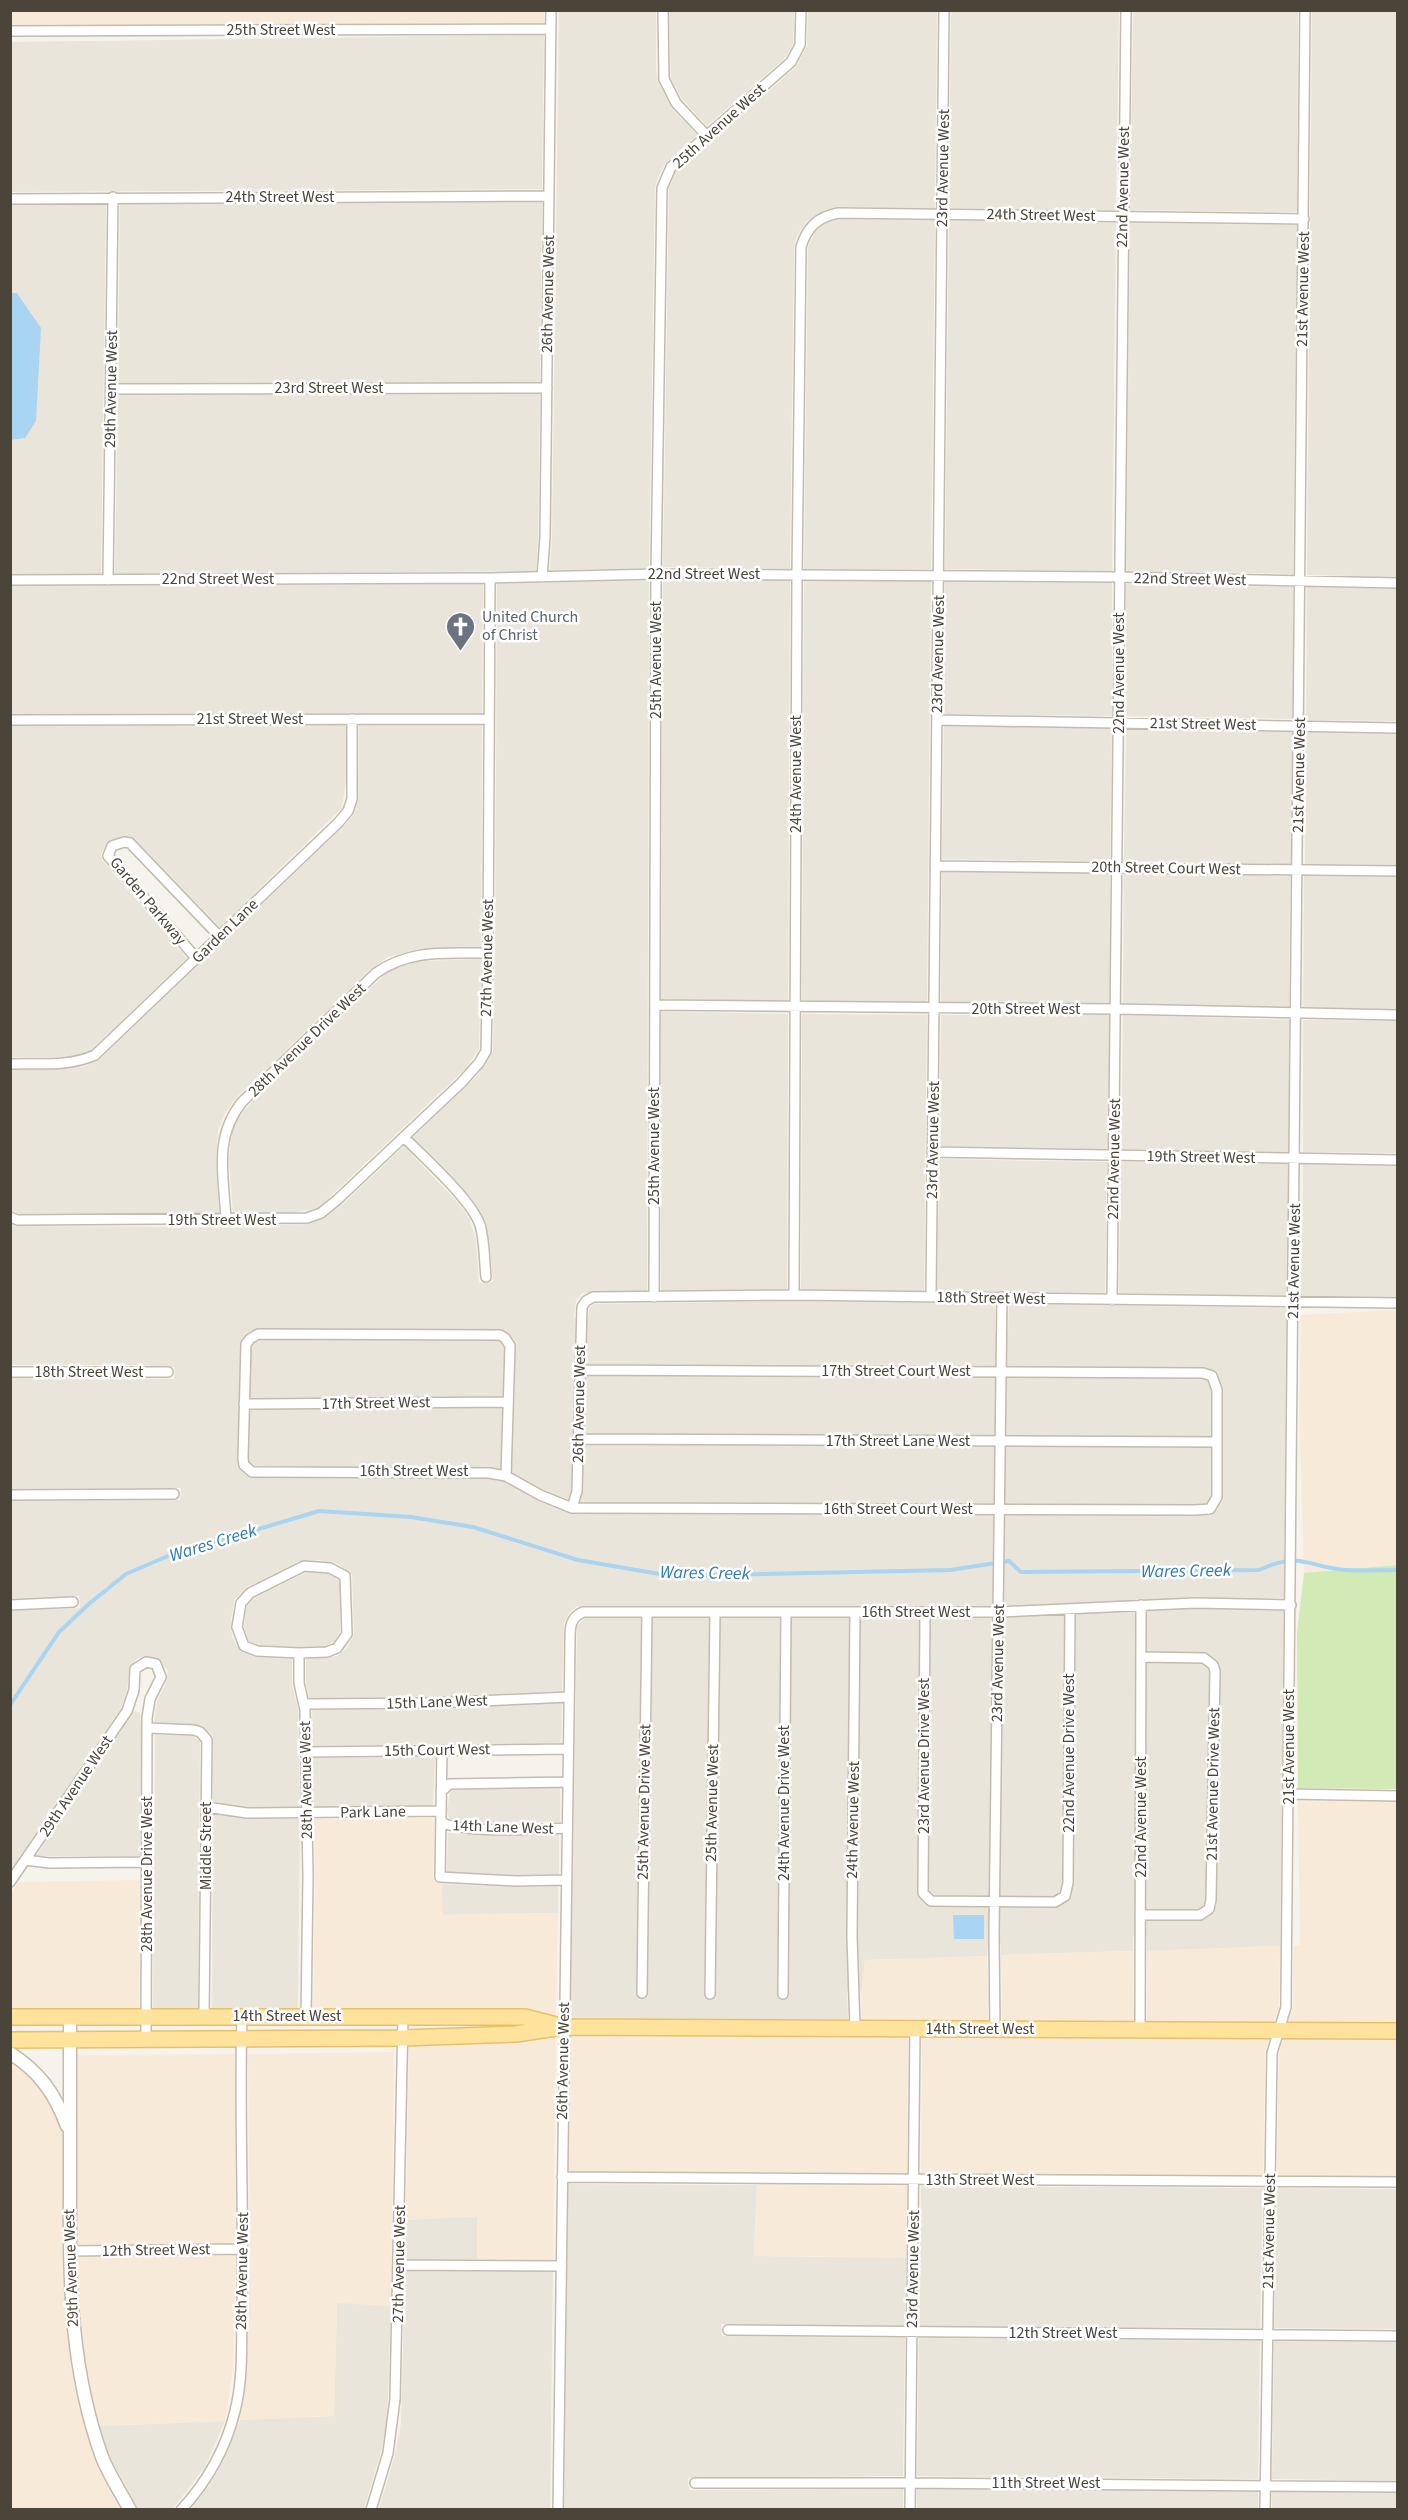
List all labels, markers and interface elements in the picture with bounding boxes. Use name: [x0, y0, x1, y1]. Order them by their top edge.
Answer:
street label: 25th Street West: [227, 19, 336, 41]
street label: 25th Avenue West: [668, 78, 771, 174]
street label: 23rd Avenue West: [931, 108, 955, 227]
street label: 22nd Avenue West: [1111, 125, 1135, 248]
street label: 24th Street West: [226, 186, 335, 208]
street label: 24th Street West: [986, 203, 1096, 227]
street label: 21st Avenue West: [1291, 230, 1315, 347]
street label: 26th Avenue West: [536, 234, 560, 353]
street label: 29th Avenue West: [99, 329, 123, 448]
street label: 23rd Street West: [275, 377, 384, 399]
street label: 22nd Street West: [648, 563, 761, 585]
street label: 22nd Street West: [1134, 567, 1247, 591]
street label: 22nd Street West: [162, 568, 275, 590]
street label: 23rd Avenue West: [926, 594, 950, 713]
street label: 25th Avenue West: [645, 600, 667, 719]
place label: United Church of Christ: [482, 606, 578, 646]
church icon: United Church of Christ: [445, 610, 477, 652]
street label: 22nd Avenue West: [1108, 612, 1130, 734]
street label: 21st Street West: [197, 708, 304, 730]
street label: 21st Street West: [1150, 712, 1257, 736]
street label: 24th Avenue West: [785, 714, 807, 833]
street label: 21st Avenue West: [1287, 716, 1311, 833]
street label: Garden Parkway: [105, 852, 192, 950]
street label: 20th Street Court West: [1091, 856, 1242, 880]
street label: Garden Lane: [187, 894, 263, 968]
street label: 27th Avenue West: [475, 898, 499, 1017]
street label: 28th Avenue Drive West: [243, 978, 371, 1102]
street label: 20th Street West: [972, 998, 1081, 1020]
street label: 23rd Avenue West: [921, 1080, 945, 1199]
street label: 25th Avenue West: [643, 1086, 665, 1205]
street label: 22nd Avenue West: [1102, 1097, 1126, 1220]
street label: 19th Street West: [1146, 1145, 1256, 1169]
street label: 21st Avenue West: [1282, 1202, 1306, 1319]
street label: 19th Street West: [168, 1209, 277, 1231]
street label: 18th Street West: [936, 1286, 1046, 1310]
street label: 26th Avenue West: [567, 1344, 591, 1463]
street label: 17th Street Court West: [821, 1360, 971, 1382]
street label: 18th Street West: [35, 1361, 144, 1383]
street label: 17th Street West: [321, 1391, 431, 1415]
street label: 17th Street Lane West: [826, 1430, 971, 1452]
street label: 16th Street West: [360, 1460, 469, 1482]
street label: 16th Street Court West: [823, 1498, 973, 1520]
water label: Wares Creek: [166, 1518, 260, 1568]
water label: Wares Creek: [1141, 1558, 1232, 1584]
water label: Wares Creek: [660, 1560, 751, 1586]
street label: 16th Street West: [862, 1601, 971, 1623]
street label: 23rd Avenue West: [986, 1603, 1010, 1722]
street label: 22nd Avenue Drive West: [1058, 1673, 1080, 1833]
street label: 23rd Avenue Drive West: [913, 1677, 935, 1834]
street label: 15th Lane West: [386, 1689, 489, 1715]
street label: 21st Avenue West: [1278, 1689, 1300, 1805]
street label: 21st Avenue Drive West: [1201, 1706, 1225, 1861]
street label: 28th Avenue West: [294, 1720, 318, 1839]
street label: 25th Avenue Drive West: [632, 1723, 656, 1880]
street label: 24th Avenue Drive West: [773, 1724, 795, 1881]
street label: 29th Avenue West: [34, 1730, 118, 1841]
street label: 15th Court West: [384, 1738, 491, 1762]
street label: 25th Avenue West: [700, 1743, 724, 1862]
street label: 22nd Avenue West: [1130, 1756, 1152, 1878]
street label: 24th Avenue West: [841, 1760, 865, 1879]
street label: 28th Avenue Drive West: [136, 1795, 158, 1952]
street label: Park Lane: [340, 1800, 406, 1824]
street label: Middle Street: [195, 1801, 217, 1890]
street label: 14th Lane West: [452, 1814, 555, 1840]
street label: 26th Avenue West: [551, 2001, 575, 2120]
street label: 14th Street West: [233, 2005, 342, 2027]
street label: 14th Street West: [926, 2018, 1035, 2040]
street label: 13th Street West: [926, 2169, 1035, 2191]
street label: 21st Avenue West: [1257, 2172, 1281, 2289]
street label: 27th Avenue West: [387, 2204, 411, 2323]
street label: 29th Avenue West: [58, 2208, 84, 2327]
street label: 23rd Avenue West: [901, 2209, 925, 2328]
street label: 28th Avenue West: [230, 2211, 254, 2330]
street label: 12th Street West: [101, 2238, 211, 2262]
street label: 12th Street West: [1009, 2322, 1118, 2344]
street label: 11th Street West: [992, 2472, 1101, 2494]

